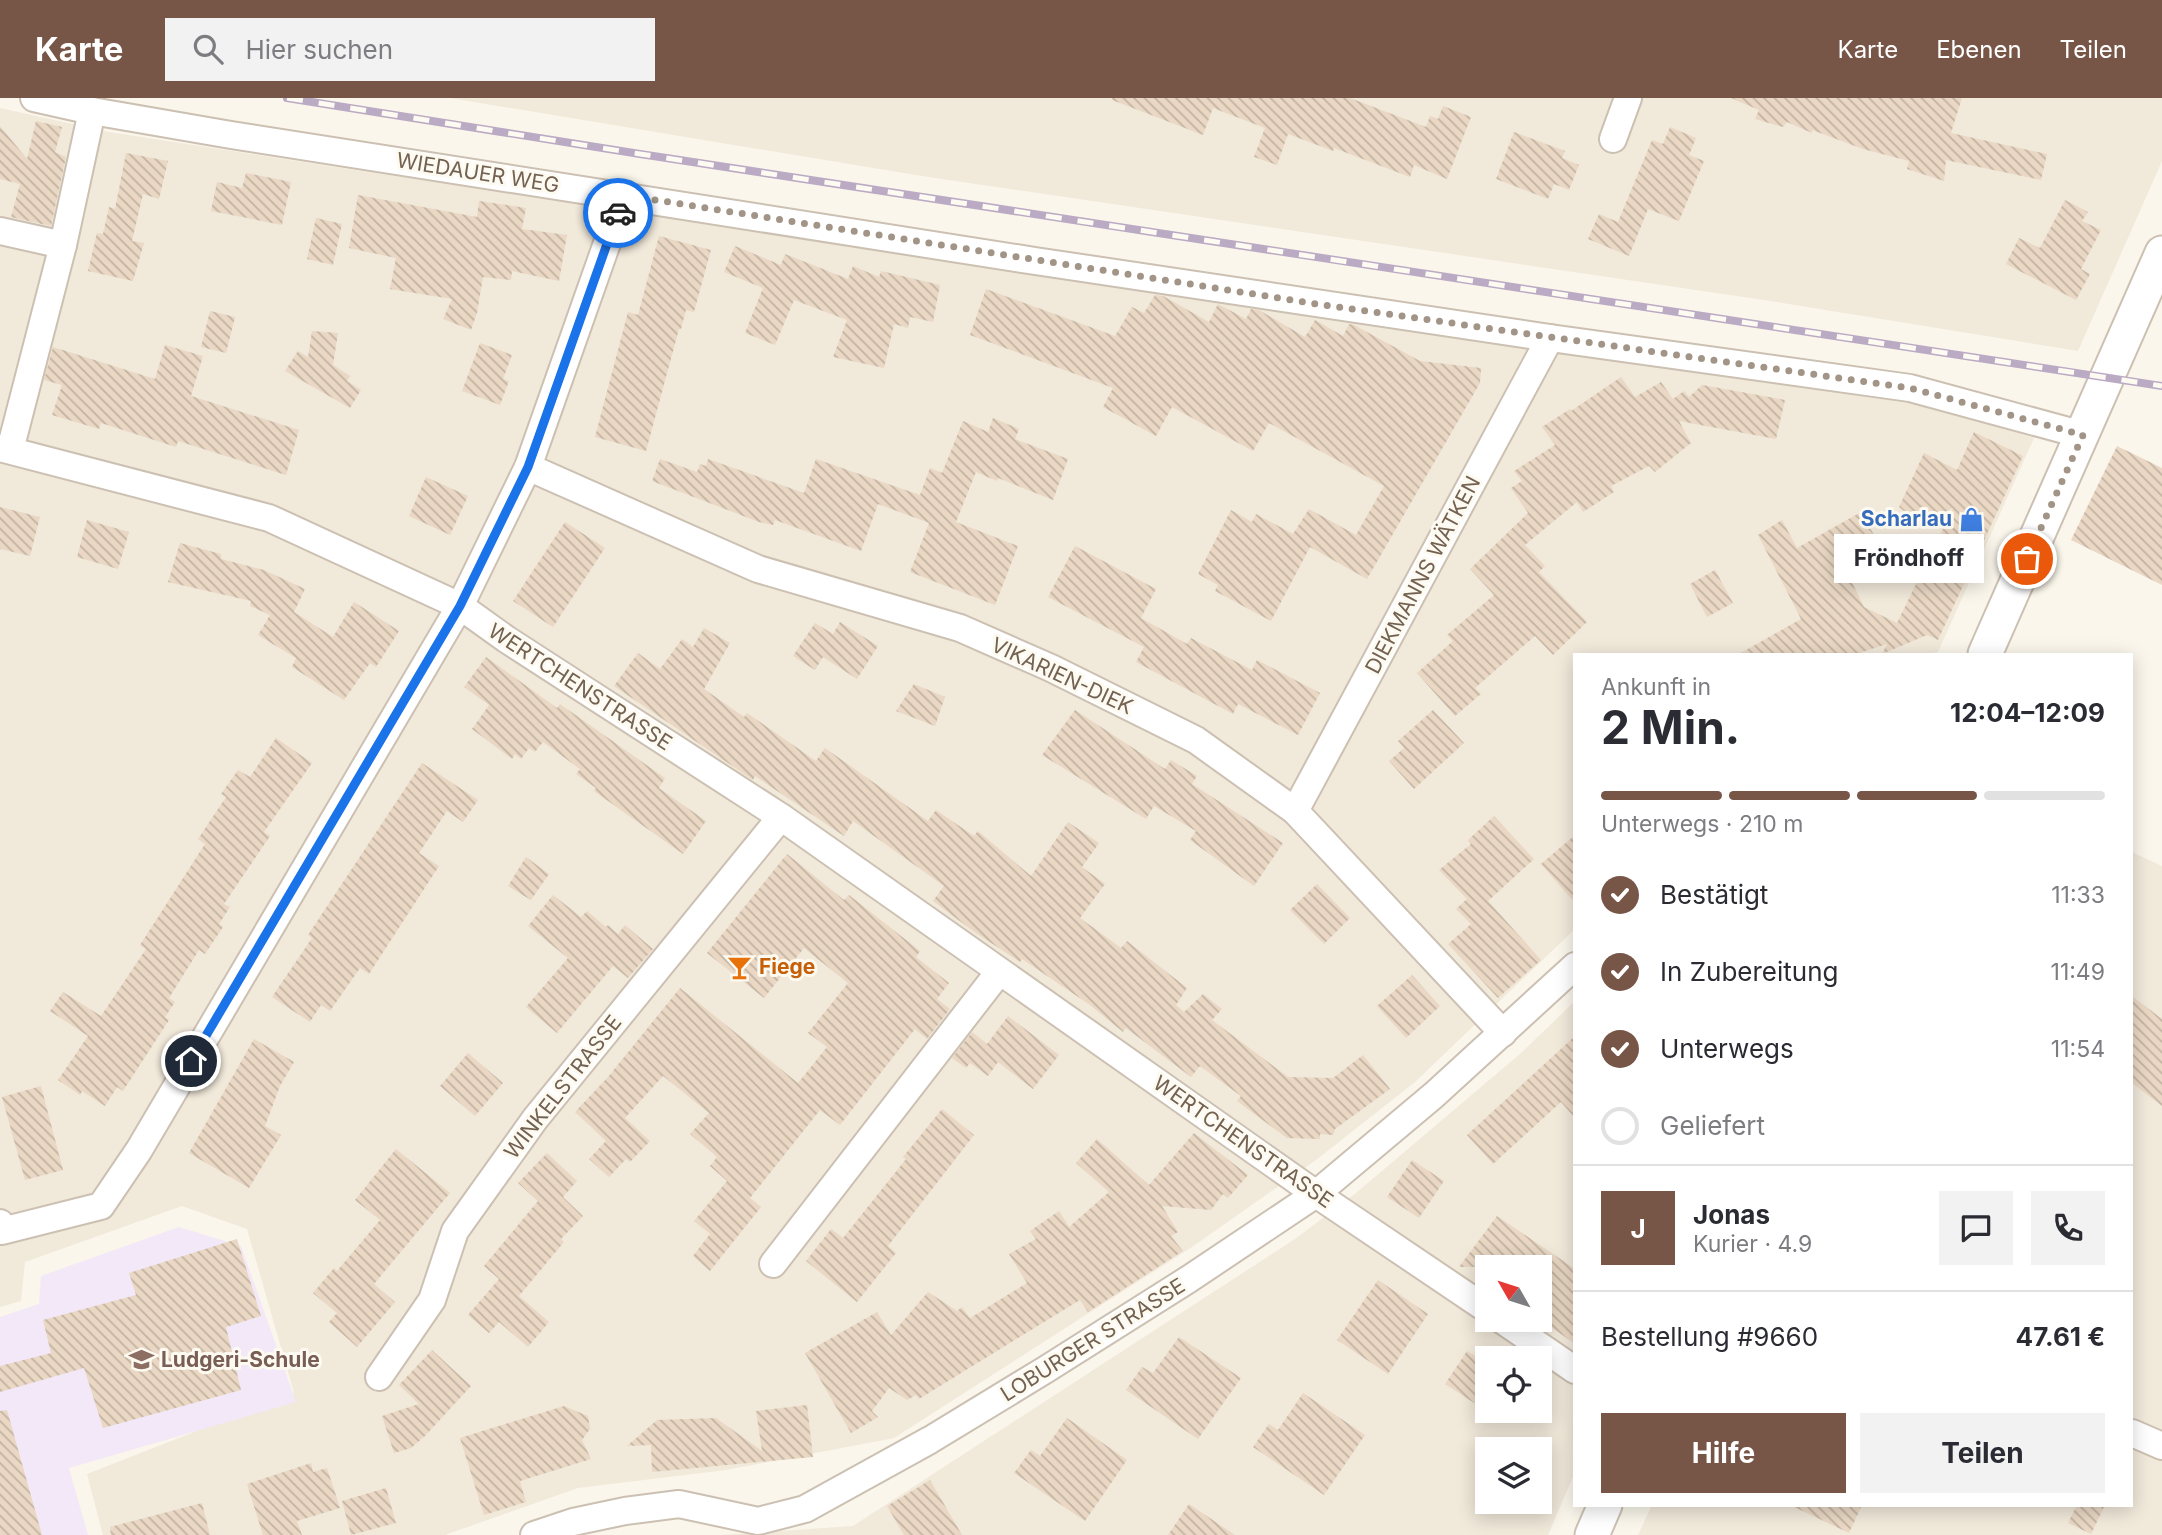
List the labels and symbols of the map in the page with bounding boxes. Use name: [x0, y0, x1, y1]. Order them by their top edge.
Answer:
street label: WIEDAUER WEG: [395, 147, 561, 198]
courier: [583, 178, 653, 248]
street label: DIEKMANNS WÄTKEN: [1359, 471, 1485, 678]
shop icon: Scharlau: [1958, 505, 1986, 533]
place label: Scharlau: [1861, 506, 1952, 531]
pin: [1997, 529, 2057, 589]
callout: Fröndhoff: [1834, 534, 1985, 584]
street label: WERTCHENSTRASSE: [484, 618, 677, 755]
street label: VIKARIEN-DIEK: [987, 632, 1137, 719]
bar icon: Fiege: [725, 953, 753, 981]
place label: Fiege: [759, 954, 815, 979]
street label: WINKELSTRASSE: [499, 1010, 626, 1163]
pin: [161, 1031, 221, 1091]
street label: WERTCHENSTRASSE: [1149, 1070, 1338, 1213]
north arrow: [1475, 1255, 1552, 1332]
street label: LOBURGER STRASSE: [996, 1273, 1189, 1406]
school or university icon: Ludgeri-Schule: [127, 1346, 155, 1374]
place label: Ludgeri-Schule: [161, 1347, 320, 1372]

